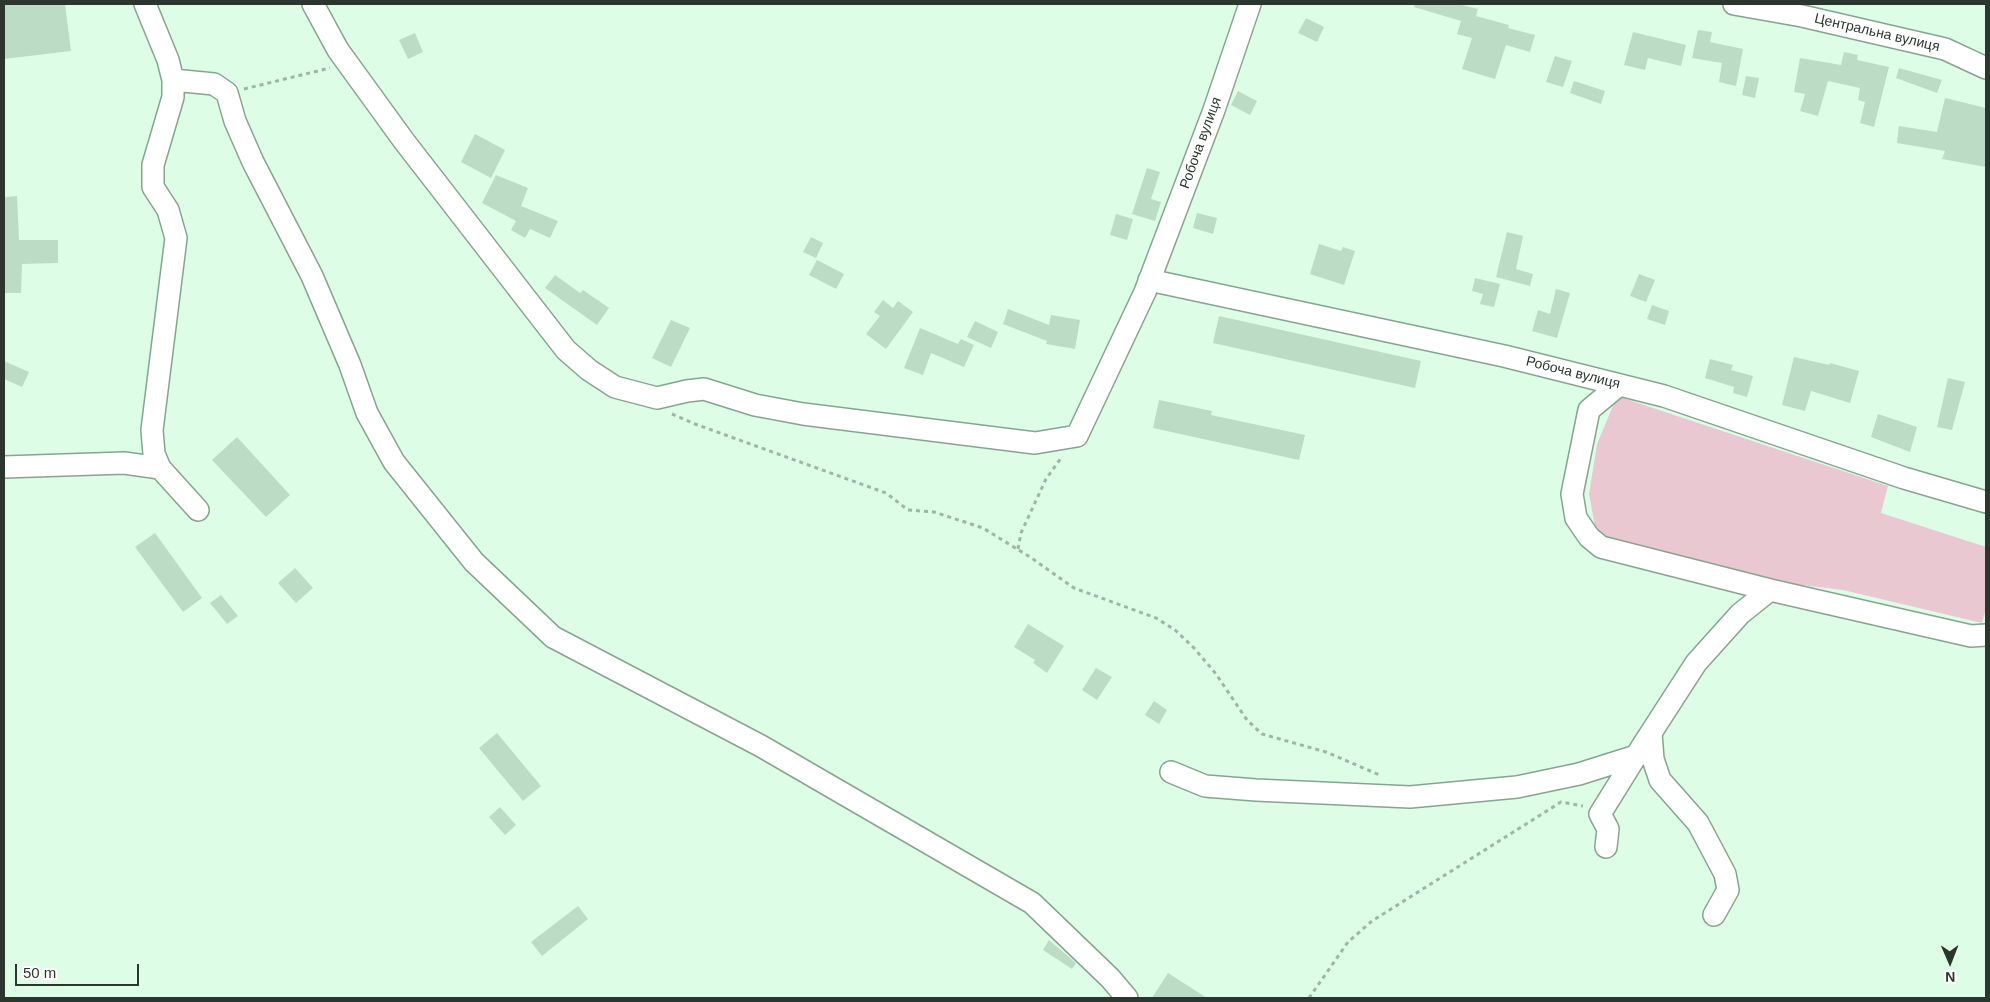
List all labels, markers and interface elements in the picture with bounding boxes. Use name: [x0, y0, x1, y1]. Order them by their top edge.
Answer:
street label: Центральна вулиця: [1813, 10, 1941, 56]
street label: Робоча вулиця: [1177, 95, 1225, 191]
street label: Робоча вулиця: [1524, 353, 1622, 393]
north arrow: [1925, 937, 1975, 987]
scale bar: [18, 954, 141, 986]
text: 50 m: [23, 964, 56, 981]
text: N: [1945, 969, 1955, 985]

